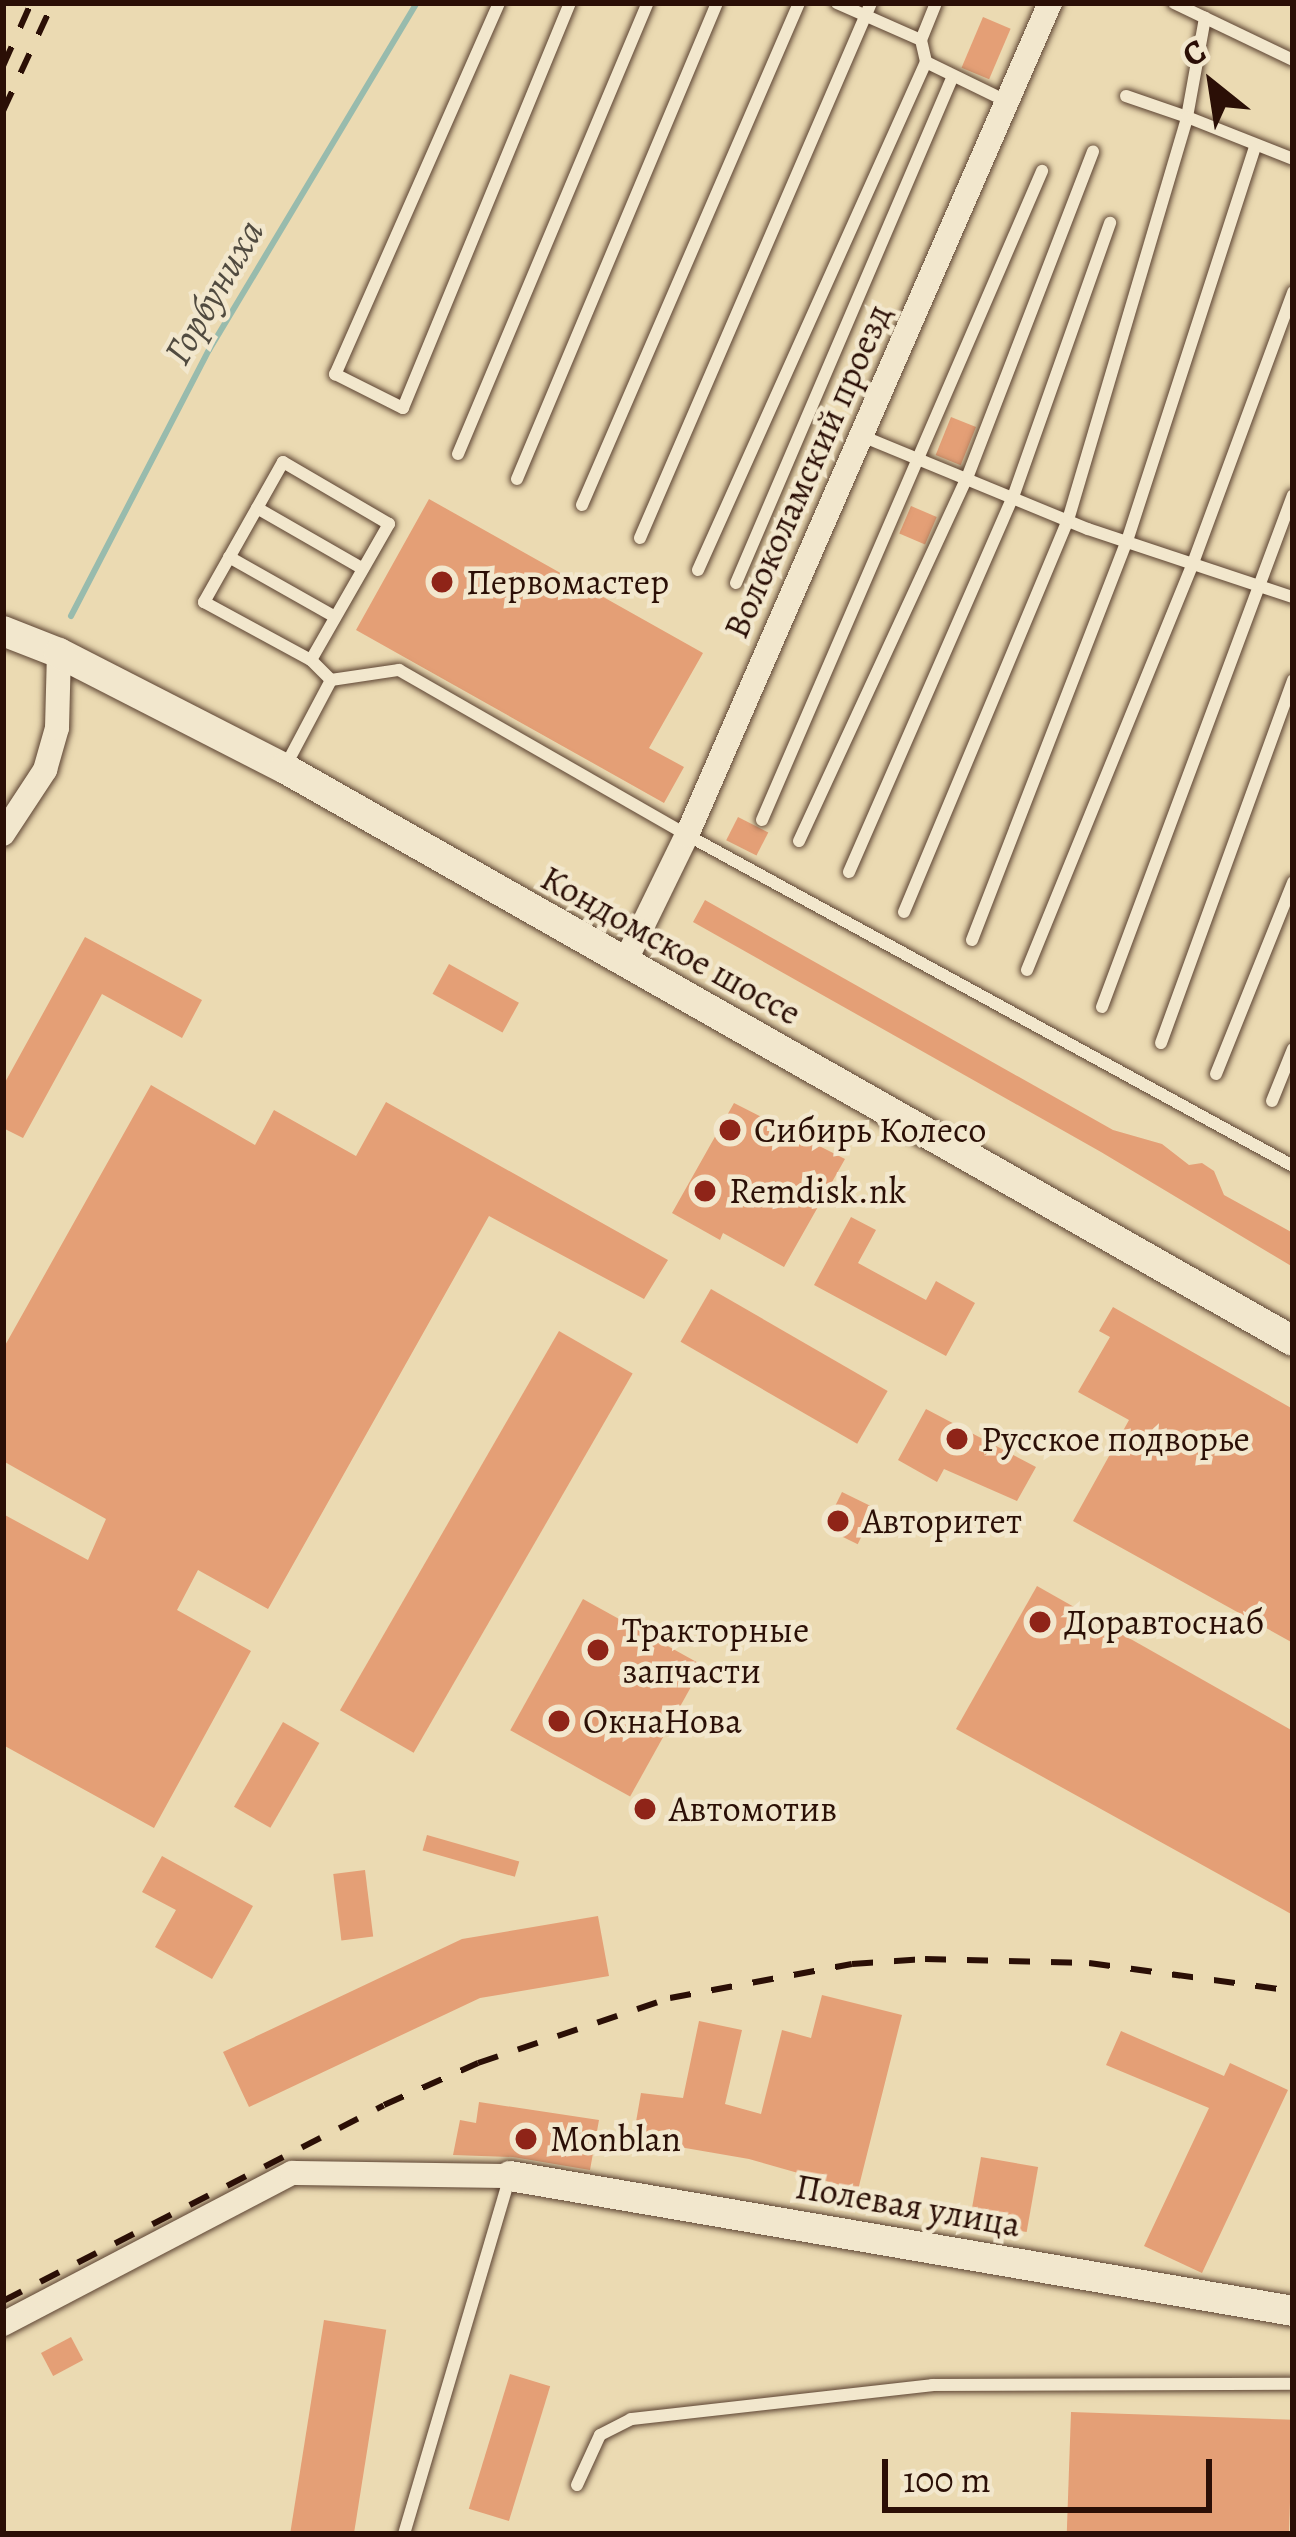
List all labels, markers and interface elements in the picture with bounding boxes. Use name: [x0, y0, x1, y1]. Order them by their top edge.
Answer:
north arrow: [1152, 24, 1272, 144]
text: С: [1174, 28, 1214, 77]
water label: Горбуниха: [154, 211, 274, 373]
street label: Волоколамский проезд: [714, 297, 900, 645]
place label: Первомастер: [466, 560, 669, 604]
marker: Первомастер: [429, 569, 455, 595]
street label: Кондомское шоссе: [533, 856, 809, 1034]
place label: Сибирь Колесо: [754, 1108, 986, 1152]
marker: Сибирь Колесо: [717, 1117, 743, 1143]
place label: Remdisk.nk: [729, 1169, 906, 1213]
marker: Remdisk.nk: [692, 1178, 718, 1204]
place label: Русское подворье: [981, 1417, 1250, 1461]
marker: Русское подворье: [944, 1426, 970, 1452]
place label: Авторитет: [862, 1499, 1022, 1543]
marker: Авторитет: [825, 1508, 851, 1534]
place label: Доравтоснаб: [1064, 1600, 1264, 1644]
place label: Тракторные запчасти: [622, 1607, 809, 1692]
marker: Доравтоснаб: [1027, 1609, 1053, 1635]
marker: Тракторные запчасти: [585, 1637, 611, 1663]
place label: ОкнаНова: [583, 1699, 742, 1743]
marker: ОкнаНова: [546, 1708, 572, 1734]
place label: Автомотив: [669, 1787, 837, 1831]
marker: Автомотив: [632, 1796, 658, 1822]
place label: Monblan: [550, 2117, 681, 2161]
marker: Monblan: [513, 2126, 539, 2152]
street label: Полевая улица: [792, 2164, 1024, 2246]
scale bar: [888, 2435, 1218, 2509]
text: 100 m: [903, 2455, 991, 2504]

